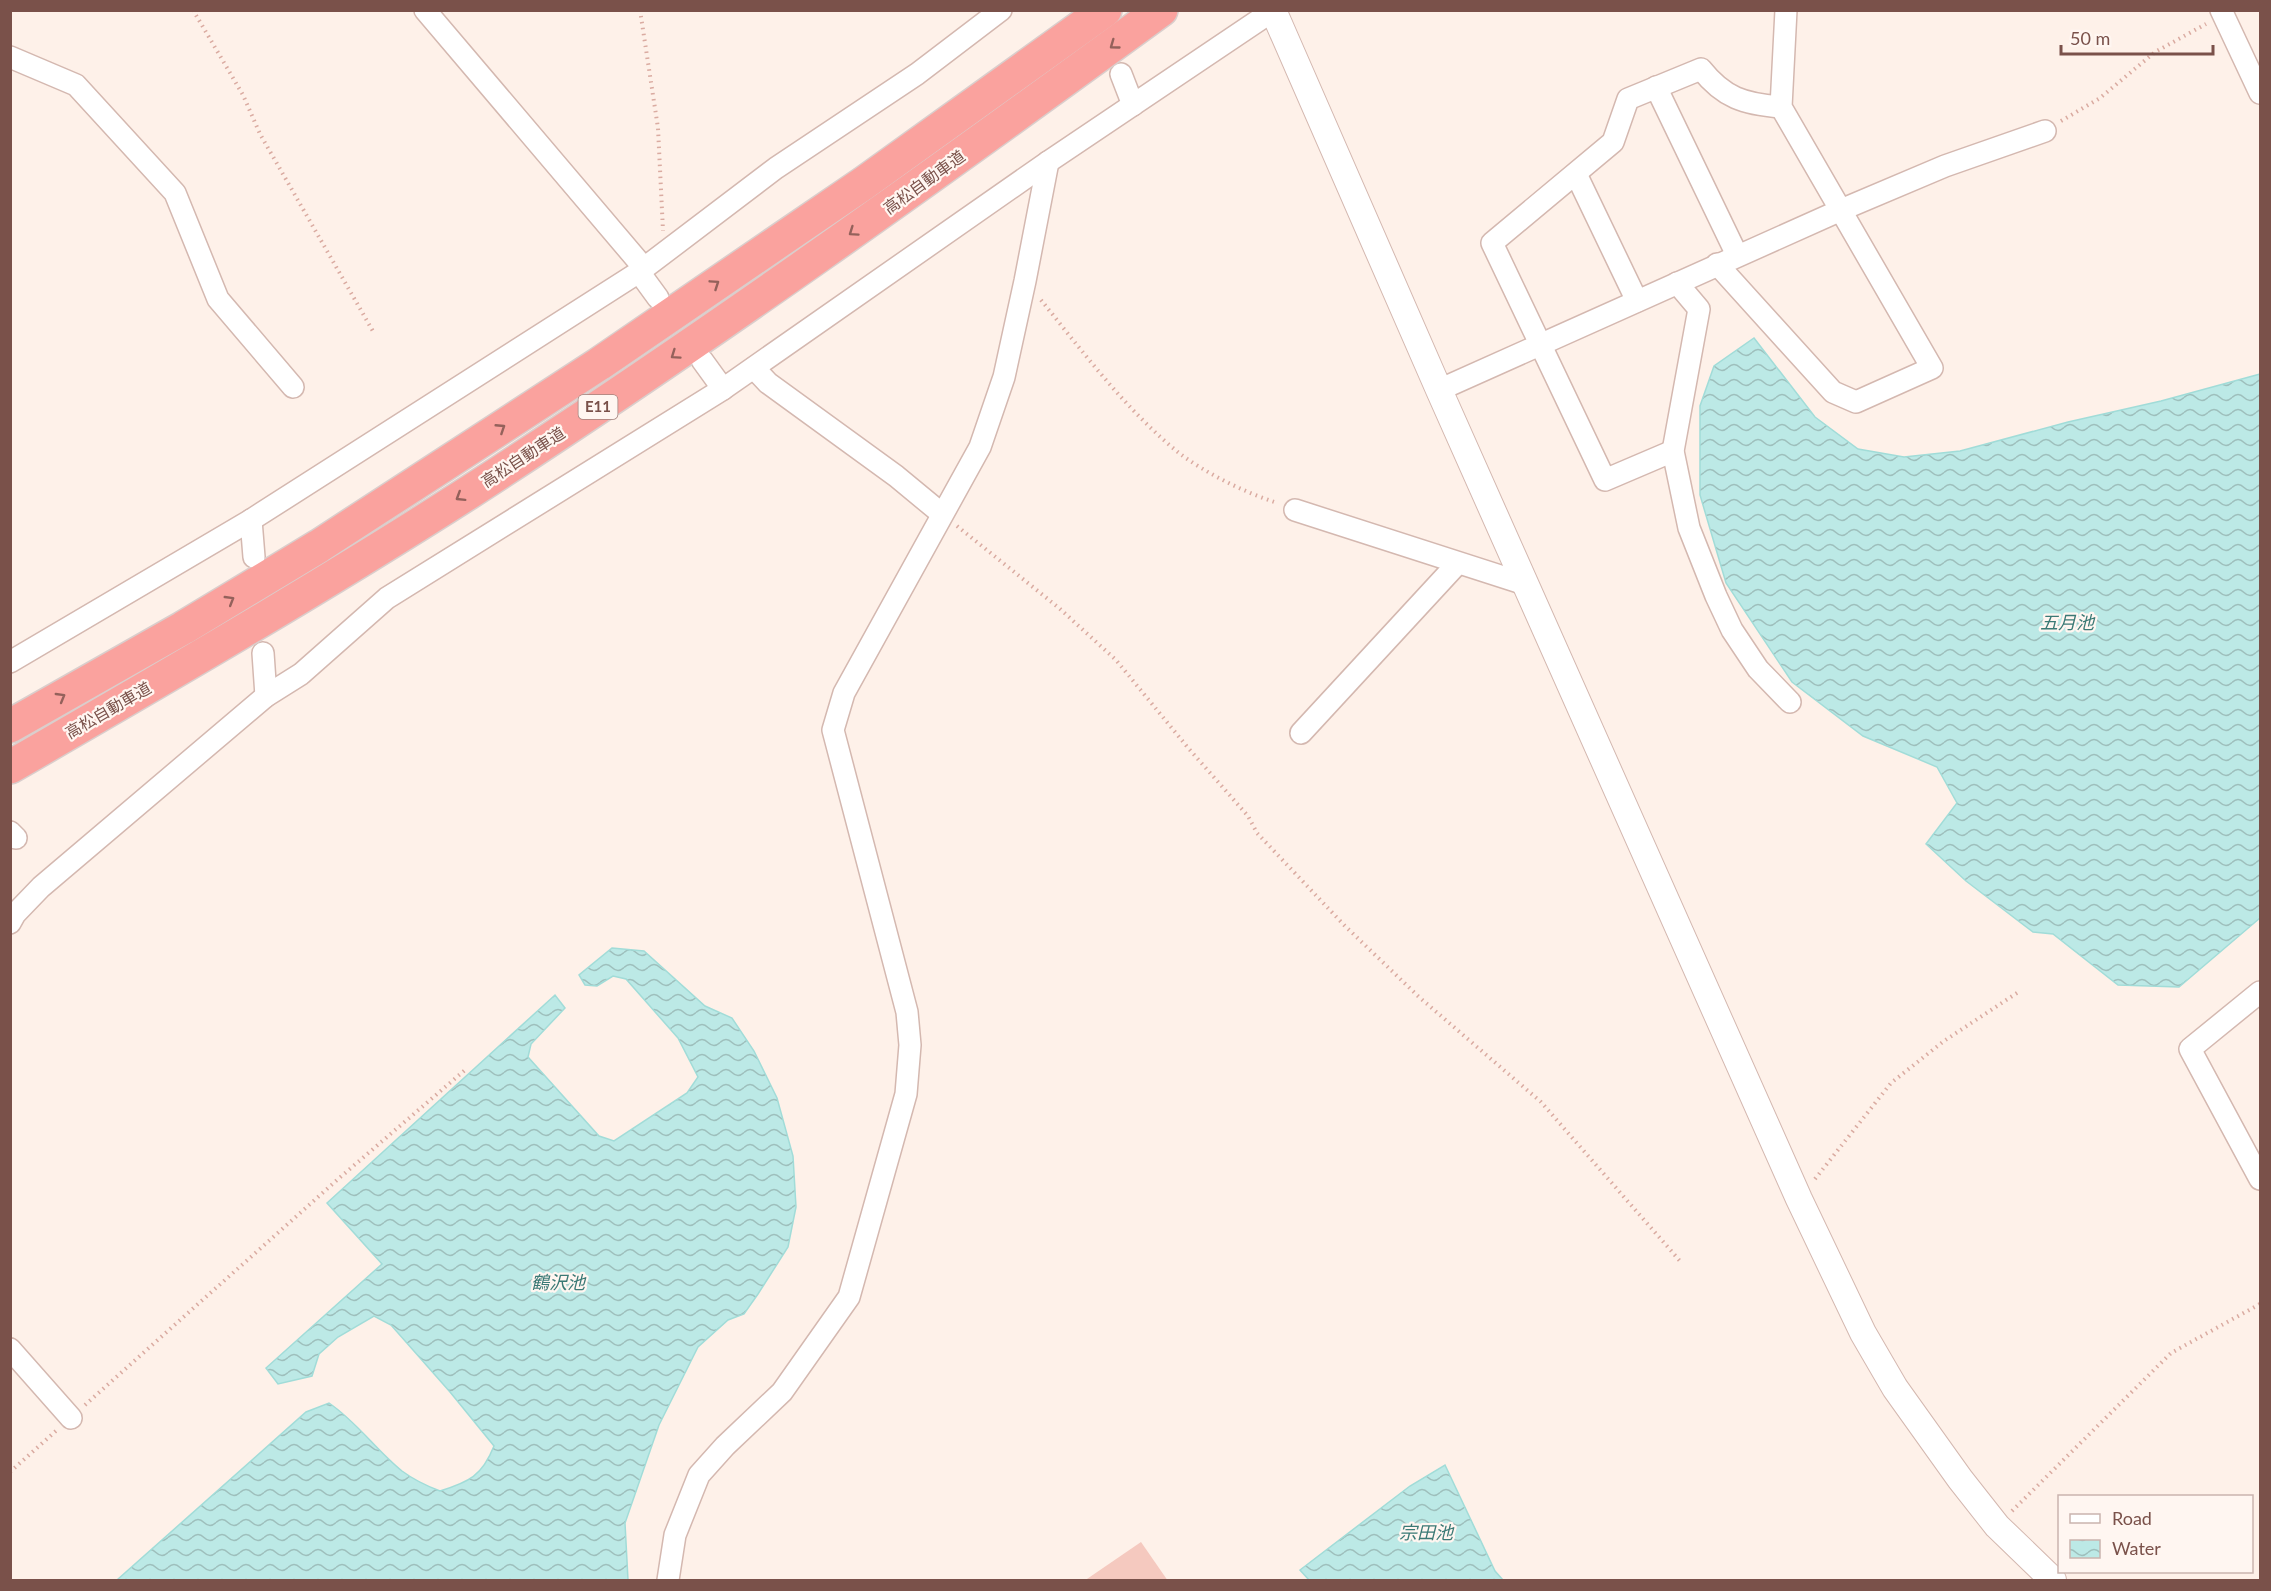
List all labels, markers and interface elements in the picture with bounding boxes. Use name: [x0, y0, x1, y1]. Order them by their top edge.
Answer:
scale bar: [2061, 18, 2212, 56]
text: 50 m: [2070, 27, 2110, 49]
one-way arrow: [1109, 38, 1120, 49]
street label: 高松自動車道: [879, 146, 968, 217]
one-way arrow: [849, 225, 860, 236]
one-way arrow: [709, 280, 720, 291]
one-way arrow: [671, 348, 682, 359]
road number: E11: [578, 395, 618, 419]
street label: 高松自動車道: [477, 422, 568, 491]
one-way arrow: [495, 423, 505, 435]
one-way arrow: [456, 490, 466, 502]
one-way arrow: [224, 595, 234, 607]
water label: 五月池: [2040, 611, 2096, 633]
street label: 高松自動車道: [61, 677, 154, 742]
one-way arrow: [55, 693, 65, 705]
water label: 鶴沢池: [531, 1271, 587, 1293]
legend: [2058, 1495, 2253, 1573]
text: Road: [2112, 1507, 2152, 1529]
water label: 宗田池: [1399, 1521, 1455, 1543]
text: Water: [2112, 1537, 2161, 1559]

